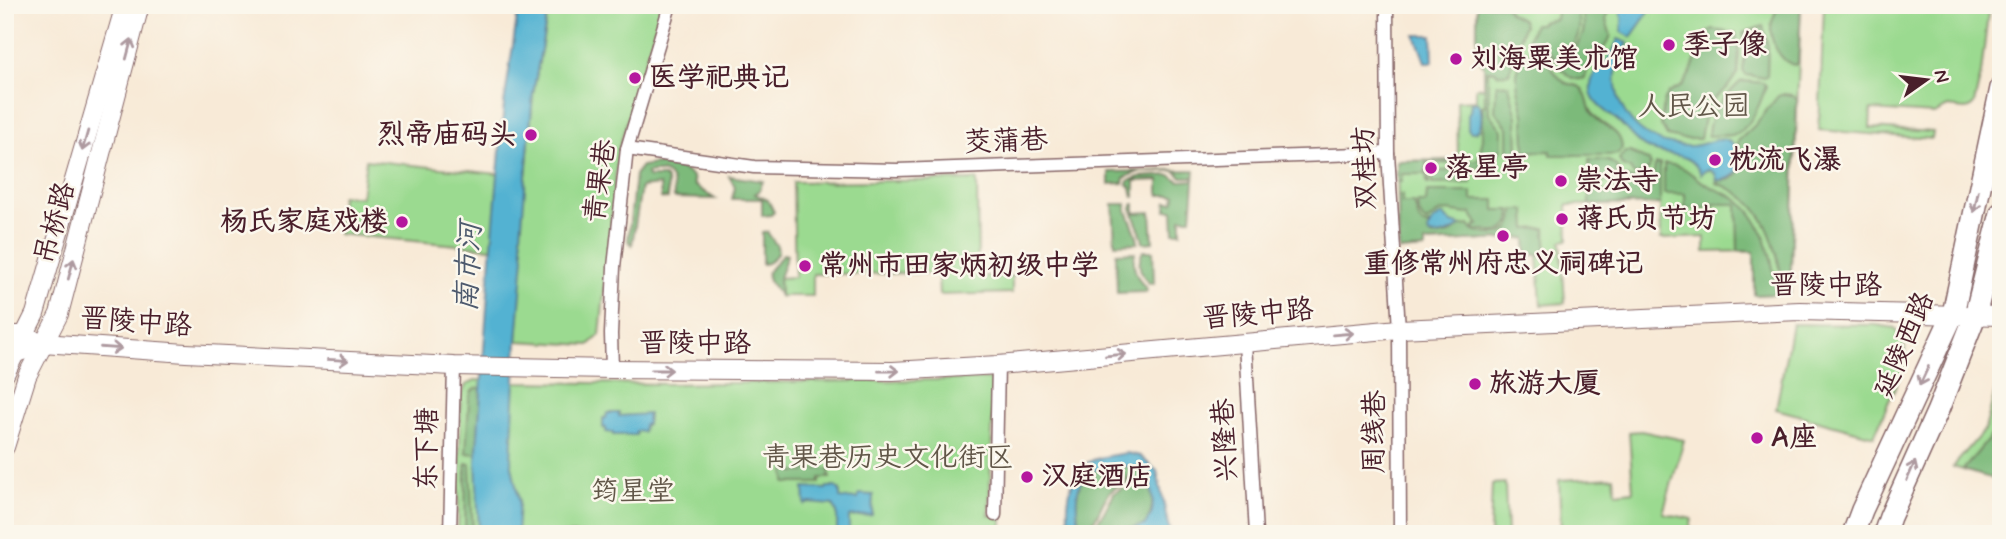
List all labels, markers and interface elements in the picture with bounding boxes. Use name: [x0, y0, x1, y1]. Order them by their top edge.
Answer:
place label: 季子像: [1683, 27, 1767, 64]
marker: 季子像: [1661, 37, 1677, 53]
one-way arrow: [123, 38, 136, 60]
place label: 刘海粟美术馆: [1470, 41, 1638, 78]
north arrow: [1890, 46, 1960, 116]
marker: 刘海粟美术馆: [1448, 51, 1464, 67]
place label: 医学祀典记: [649, 60, 789, 97]
text: N: [1927, 67, 1955, 85]
marker: 医学祀典记: [627, 70, 643, 86]
park label: 人民公园: [1638, 89, 1750, 126]
place label: 烈帝庙码头: [377, 117, 517, 154]
street label: 茭蒲巷: [963, 122, 1050, 162]
street label: 双桂坊: [1346, 125, 1386, 211]
marker: 烈帝庙码头: [523, 127, 539, 143]
one-way arrow: [78, 130, 91, 152]
street label: 青果巷: [577, 136, 625, 225]
place label: 枕流飞瀑: [1729, 142, 1841, 179]
place label: 落星亭: [1445, 150, 1529, 187]
marker: 枕流飞瀑: [1707, 152, 1723, 168]
marker: 落星亭: [1423, 160, 1439, 176]
place label: 崇法寺: [1575, 163, 1659, 200]
marker: 崇法寺: [1553, 173, 1569, 189]
street label: 吊桥路: [27, 178, 85, 268]
one-way arrow: [1969, 190, 1983, 213]
place label: 蒋氏贞节坊: [1576, 201, 1716, 238]
place label: 杨氏家庭戏楼: [220, 204, 388, 241]
marker: 蒋氏贞节坊: [1554, 211, 1570, 227]
marker: 杨氏家庭戏楼: [394, 214, 410, 230]
water label: 南市河: [447, 216, 491, 313]
marker: 重修常州府忠义祠碑记: [1495, 228, 1511, 244]
place label: 重修常州府忠义祠碑记: [1363, 246, 1643, 283]
place label: 常州市田家炳初级中学: [819, 248, 1099, 285]
one-way arrow: [65, 258, 78, 281]
marker: 常州市田家炳初级中学: [797, 258, 813, 274]
street label: 晋陵中路: [1770, 268, 1882, 305]
street label: 延陵西路: [1866, 286, 1944, 404]
street label: 晋陵中路: [1201, 292, 1315, 338]
street label: 晋陵中路: [79, 301, 193, 345]
street label: 晋陵中路: [639, 326, 751, 363]
one-way arrow: [1331, 327, 1353, 340]
one-way arrow: [99, 341, 122, 354]
one-way arrow: [1104, 348, 1127, 361]
one-way arrow: [326, 354, 349, 367]
one-way arrow: [650, 363, 673, 377]
one-way arrow: [877, 364, 900, 377]
one-way arrow: [1917, 365, 1930, 386]
place label: 旅游大厦: [1489, 366, 1601, 403]
marker: 旅游大厦: [1467, 376, 1483, 392]
street label: 周线巷: [1357, 389, 1394, 474]
street label: 兴隆巷: [1205, 396, 1247, 483]
street label: 东下塘: [409, 407, 447, 491]
place label: A座: [1771, 420, 1817, 457]
marker: A座: [1749, 430, 1765, 446]
park label: 青果巷历史文化街区: [762, 440, 1014, 477]
place label: 汉庭酒店: [1041, 459, 1153, 496]
one-way arrow: [1905, 461, 1918, 482]
marker: 汉庭酒店: [1019, 469, 1035, 485]
park label: 筠星堂: [591, 474, 675, 511]

